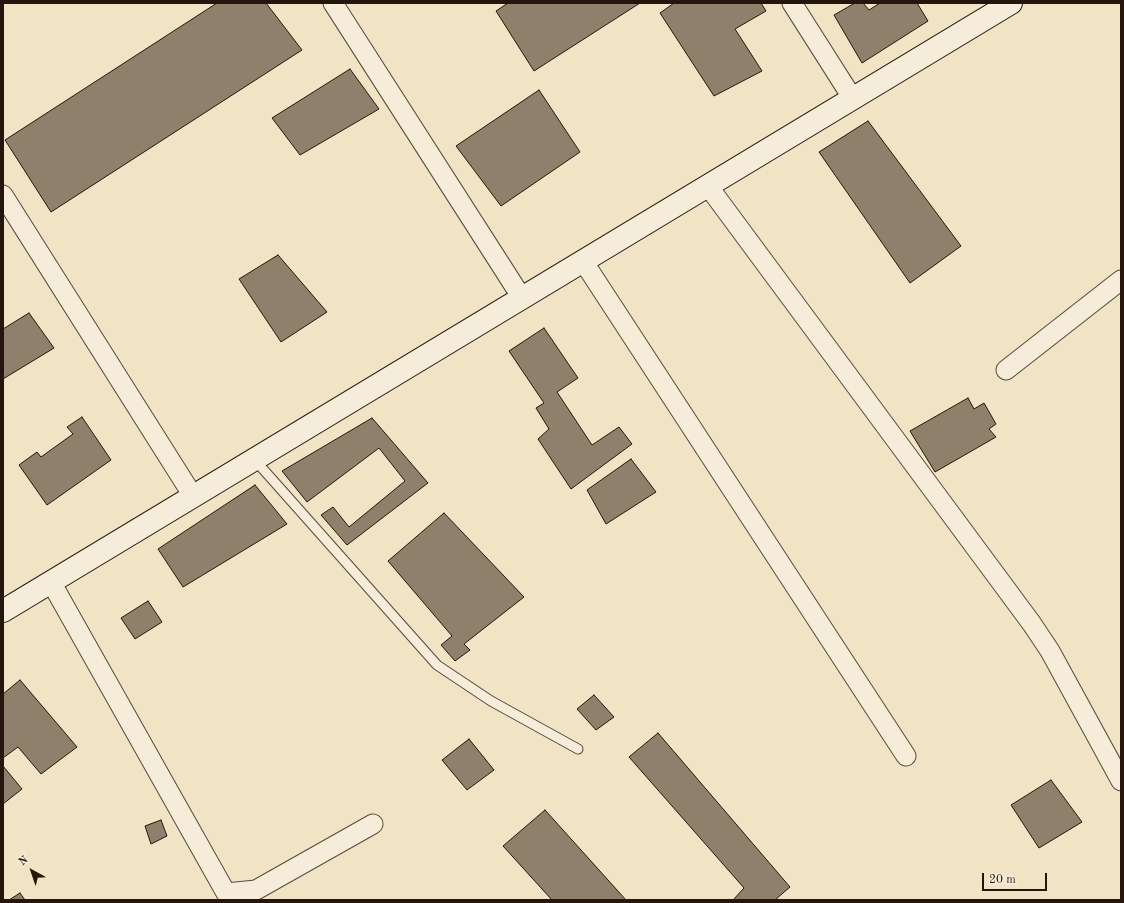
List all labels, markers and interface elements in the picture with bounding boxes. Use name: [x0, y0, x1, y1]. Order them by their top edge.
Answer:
north arrow: [12, 851, 52, 891]
text: N: [17, 855, 31, 868]
scale bar: [984, 865, 1049, 891]
text: 20 m: [989, 874, 1016, 886]

